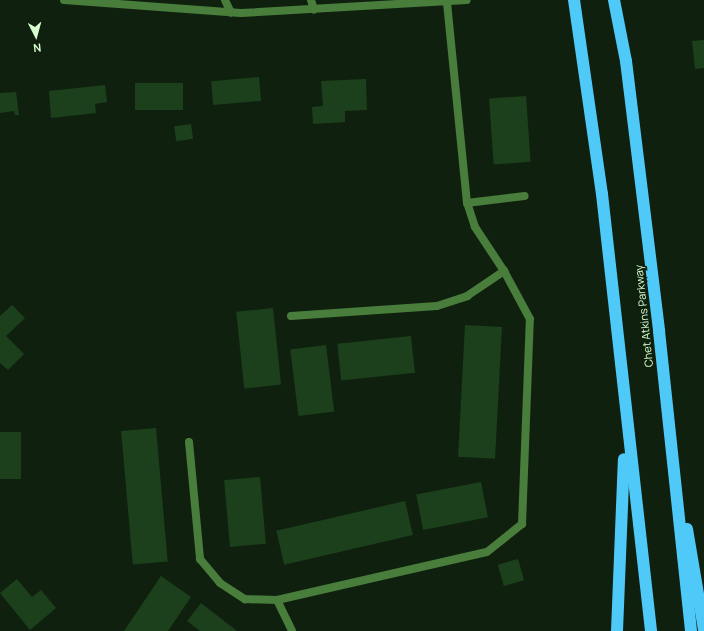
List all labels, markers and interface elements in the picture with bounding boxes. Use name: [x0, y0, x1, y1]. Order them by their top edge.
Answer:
north arrow: [16, 16, 56, 56]
text: N: [33, 41, 42, 56]
street label: Chet Atkins Parkway: [632, 264, 656, 368]

